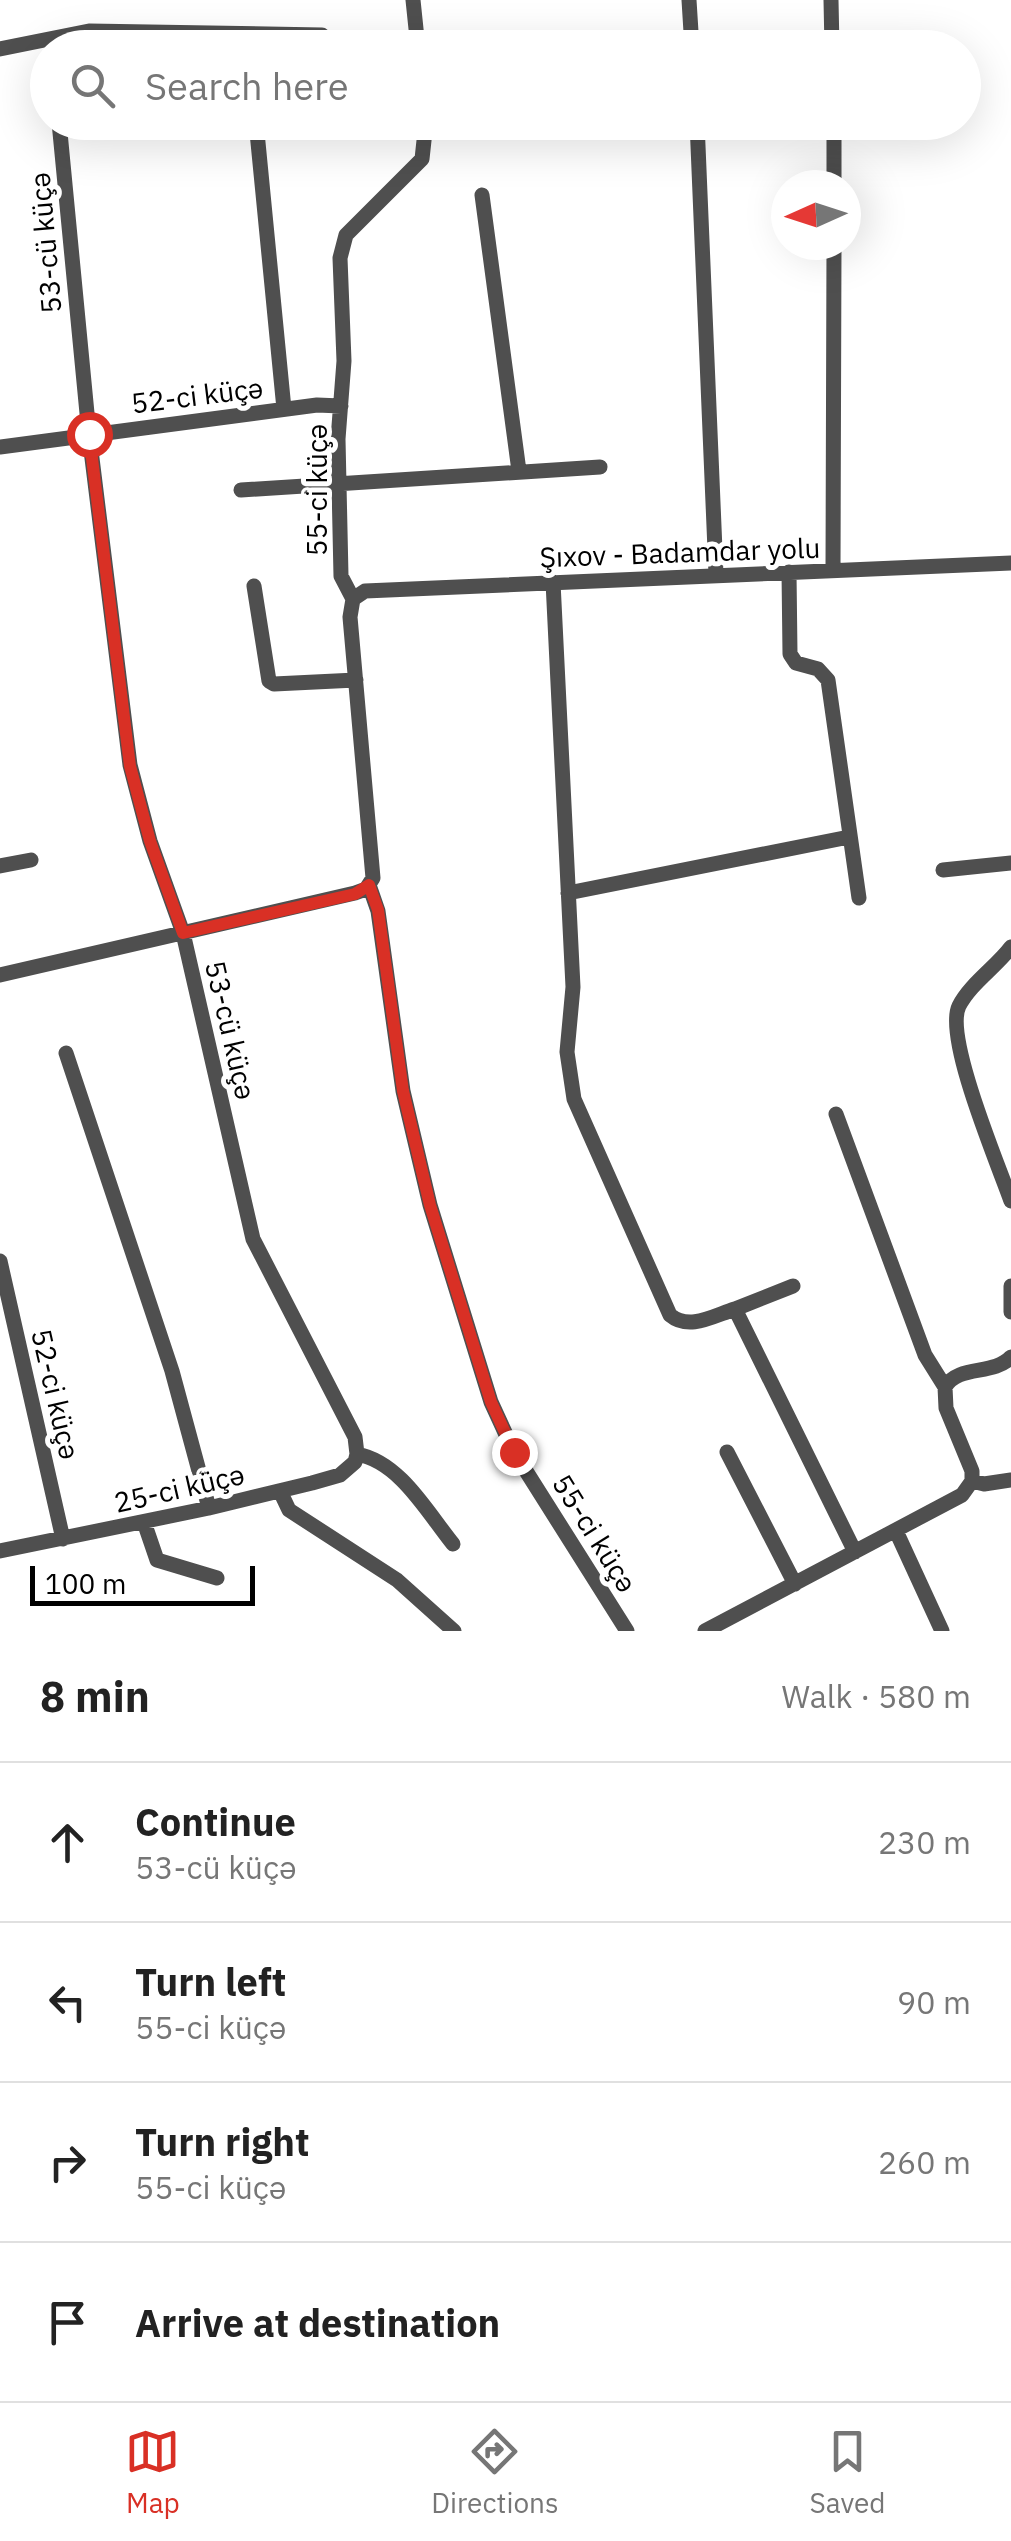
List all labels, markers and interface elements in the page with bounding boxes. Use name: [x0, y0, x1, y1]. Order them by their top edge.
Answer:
search box: [30, 30, 981, 140]
icon: search: [65, 58, 120, 113]
text: Search here: [145, 61, 349, 110]
north arrow: [771, 170, 861, 260]
street label: 53-cü küçə: [20, 171, 70, 315]
street label: 52-ci küçə: [129, 369, 265, 421]
route start: [67, 412, 113, 458]
street label: 55-ci küçə: [298, 424, 335, 556]
street label: Şıxov - Badamdar yolu: [539, 529, 821, 575]
street label: 53-cü küçə: [197, 957, 265, 1103]
street label: 52-ci küçə: [23, 1325, 89, 1463]
route end: [492, 1430, 538, 1476]
street label: 25-ci küçə: [110, 1455, 248, 1521]
street label: 55-ci küçə: [544, 1467, 646, 1599]
scale bar: [30, 1561, 255, 1606]
text: 100 m: [45, 1565, 126, 1602]
text: 8 min: [40, 1669, 150, 1724]
text: Walk · 580 m: [782, 1675, 971, 1717]
text: Continue: [135, 1797, 296, 1846]
icon: ahead: [40, 1815, 95, 1870]
text: 230 m: [878, 1821, 971, 1863]
text: 53-cü küçə: [135, 1846, 297, 1888]
text: Turn left: [135, 1957, 286, 2006]
icon: left: [40, 1975, 95, 2030]
text: 90 m: [897, 1981, 971, 2023]
text: 55-ci küçə: [135, 2006, 286, 2048]
text: Turn right: [135, 2117, 310, 2166]
icon: right: [40, 2135, 95, 2190]
text: 260 m: [878, 2141, 971, 2183]
text: 55-ci küçə: [135, 2166, 286, 2208]
icon: arrive: [40, 2295, 95, 2350]
text: Arrive at destination: [135, 2298, 500, 2347]
tab: Map: [125, 2424, 180, 2521]
tab: Directions: [431, 2424, 559, 2521]
tab: Saved: [809, 2424, 886, 2521]

